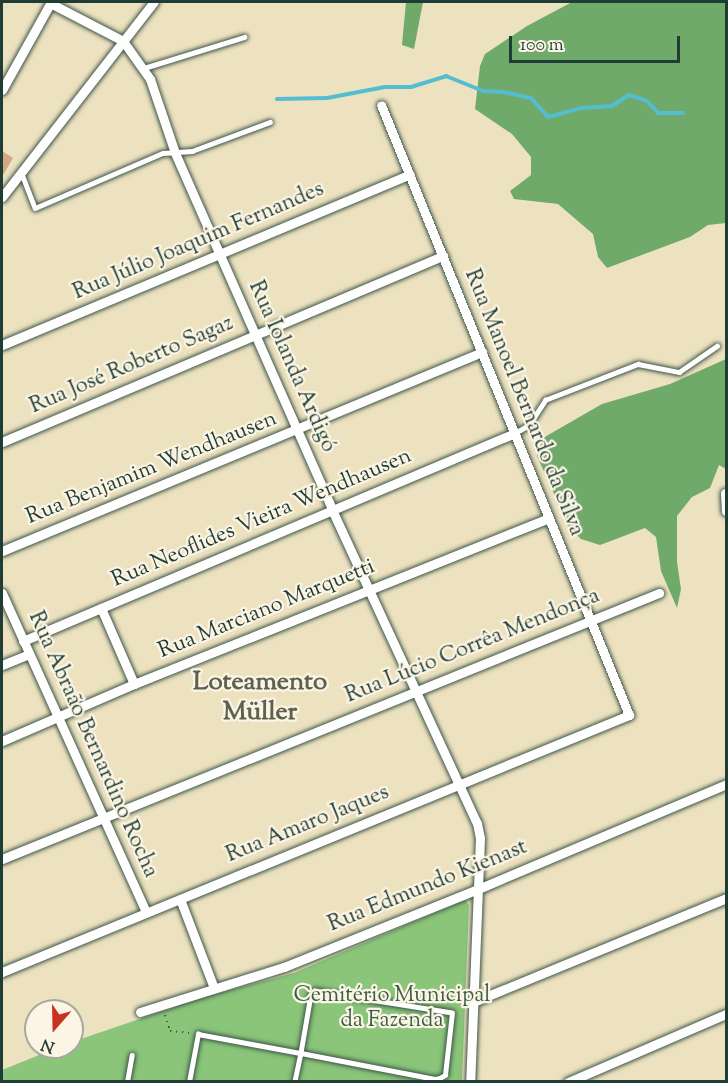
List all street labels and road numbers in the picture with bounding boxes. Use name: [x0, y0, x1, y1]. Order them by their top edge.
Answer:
street label: Rua Júlio Joaquim Fernandes: [69, 177, 329, 307]
street label: Rua Manoel Bernardo da Silva: [457, 266, 589, 540]
street label: Rua Iolanda Ardigó: [241, 277, 341, 457]
street label: Rua José Roberto Sagaz: [26, 311, 238, 421]
street label: Rua Benjamim Wendhausen: [23, 407, 281, 531]
street label: Rua Neoflides Vieira Wendhausen: [108, 444, 416, 594]
street label: Rua Marciano Marquetti: [155, 554, 379, 666]
street label: Rua Lúcio Corrêa Mendonça: [342, 584, 604, 710]
street label: Rua Abraão Bernardino Rocha: [21, 608, 163, 882]
street label: Rua Amaro Jaques: [223, 780, 393, 870]
street label: Rua Edmundo Kienast: [325, 835, 531, 939]

